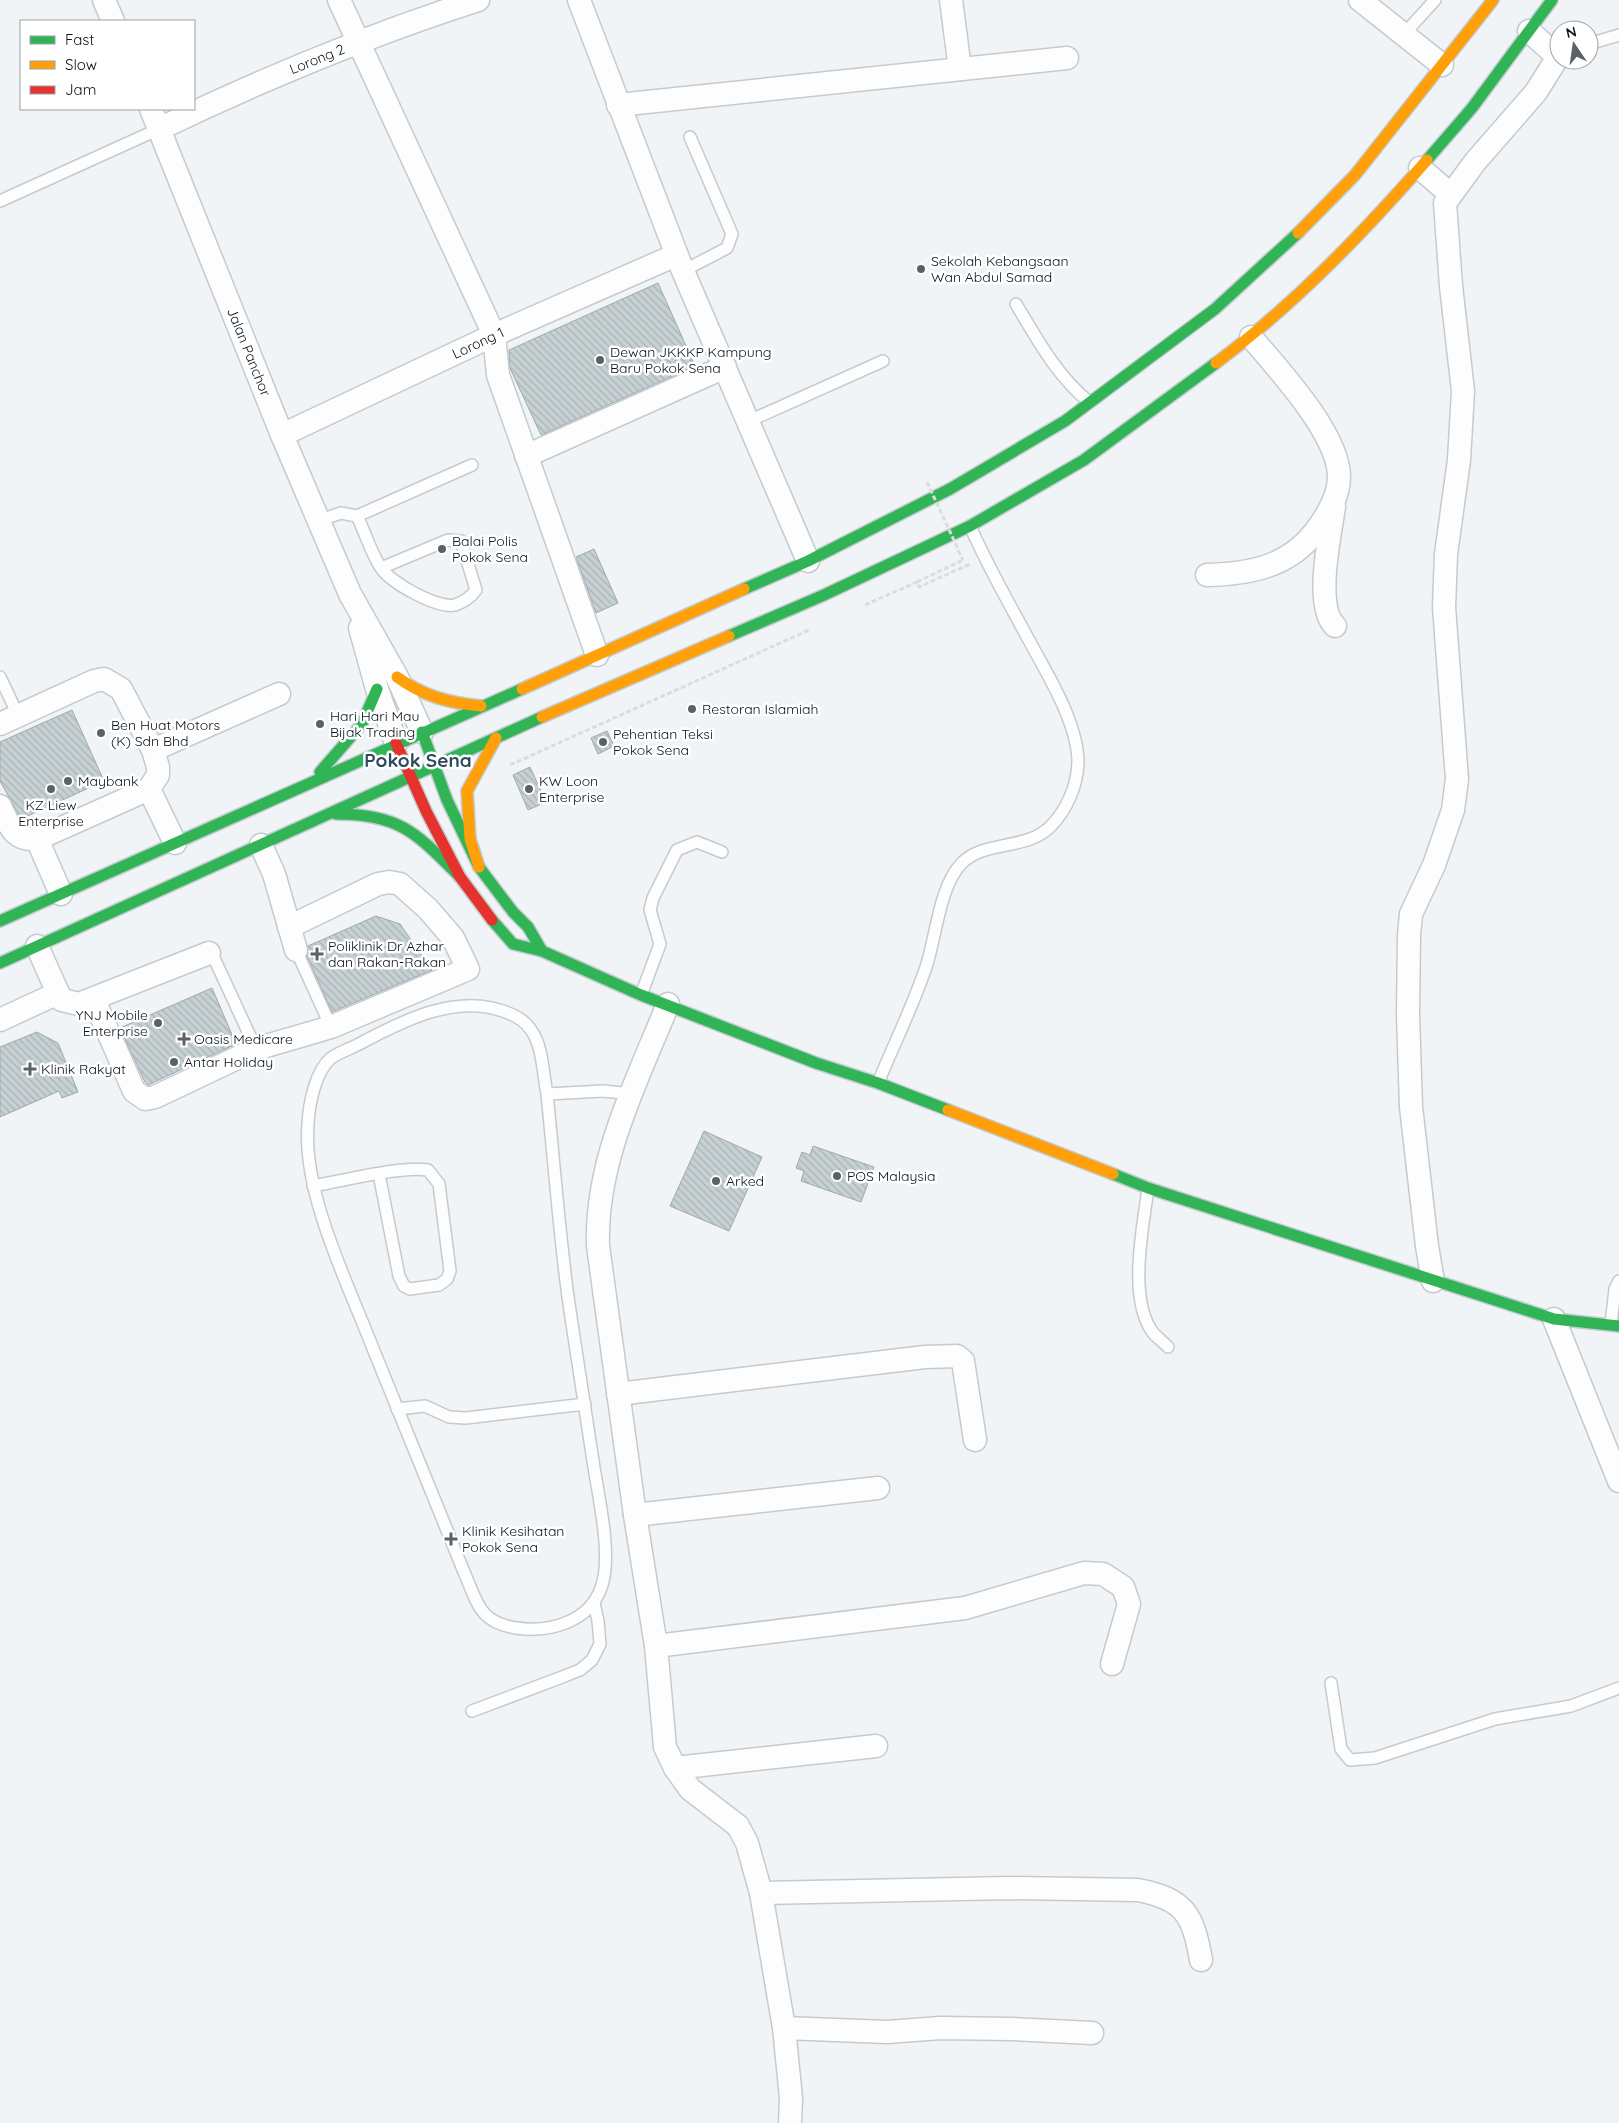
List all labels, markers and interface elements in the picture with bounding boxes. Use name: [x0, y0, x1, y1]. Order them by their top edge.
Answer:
legend: [20, 20, 195, 110]
north arrow: [1549, 20, 1599, 70]
text: N: [1564, 22, 1578, 42]
text: Fast: [65, 30, 94, 49]
street label: Lorong 2: [287, 40, 347, 78]
text: Slow: [65, 55, 97, 74]
text: Jam: [65, 80, 96, 99]
place label: Sekolah Kebangsaan Wan Abdul Samad: [931, 252, 1069, 286]
marker: Sekolah Kebangsaan Wan Abdul Samad: [915, 263, 927, 275]
street label: Jalan Panchor: [223, 305, 275, 400]
street label: Lorong 1: [449, 323, 507, 363]
place label: Dewan JKKKP Kampung Baru Pokok Sena: [610, 343, 772, 377]
marker: Dewan JKKKP Kampung Baru Pokok Sena: [594, 354, 606, 366]
place label: Balai Polis Pokok Sena: [452, 532, 528, 566]
marker: Balai Polis Pokok Sena: [436, 543, 448, 555]
place label: Restoran Islamiah: [702, 700, 819, 718]
marker: Restoran Islamiah: [686, 703, 698, 715]
place label: Hari Hari Mau Bijak Trading: [330, 707, 419, 741]
place label: Ben Huat Motors (K) Sdn Bhd: [111, 716, 220, 750]
marker: Hari Hari Mau Bijak Trading: [314, 718, 326, 730]
place label: Pehentian Teksi Pokok Sena: [613, 725, 713, 759]
marker: Ben Huat Motors (K) Sdn Bhd: [95, 727, 107, 739]
marker: Pehentian Teksi Pokok Sena: [597, 736, 609, 748]
district label: Pokok Sena: [364, 748, 472, 772]
place label: Maybank: [78, 772, 139, 790]
place label: KW Loon Enterprise: [539, 772, 604, 806]
marker: Maybank: [62, 775, 74, 787]
marker: KZ Liew Enterprise: [45, 783, 57, 795]
marker: KW Loon Enterprise: [523, 783, 535, 795]
place label: KZ Liew Enterprise: [18, 796, 84, 830]
place label: Poliklinik Dr Azhar dan Rakan-Rakan: [328, 937, 446, 971]
marker: Poliklinik Dr Azhar dan Rakan-Rakan: [310, 947, 324, 961]
place label: YNJ Mobile Enterprise: [76, 1006, 148, 1040]
marker: YNJ Mobile Enterprise: [152, 1017, 164, 1029]
place label: Oasis Medicare: [194, 1030, 293, 1048]
marker: Oasis Medicare: [178, 1033, 190, 1045]
place label: Antar Holiday: [184, 1053, 273, 1071]
marker: Antar Holiday: [168, 1056, 180, 1068]
place label: Klinik Rakyat: [41, 1060, 126, 1078]
marker: Klinik Rakyat: [23, 1062, 37, 1076]
place label: POS Malaysia: [847, 1167, 935, 1185]
marker: POS Malaysia: [831, 1170, 843, 1182]
place label: Arked: [726, 1172, 764, 1190]
marker: Arked: [710, 1175, 722, 1187]
place label: Klinik Kesihatan Pokok Sena: [462, 1522, 564, 1556]
marker: Klinik Kesihatan Pokok Sena: [444, 1532, 458, 1546]

